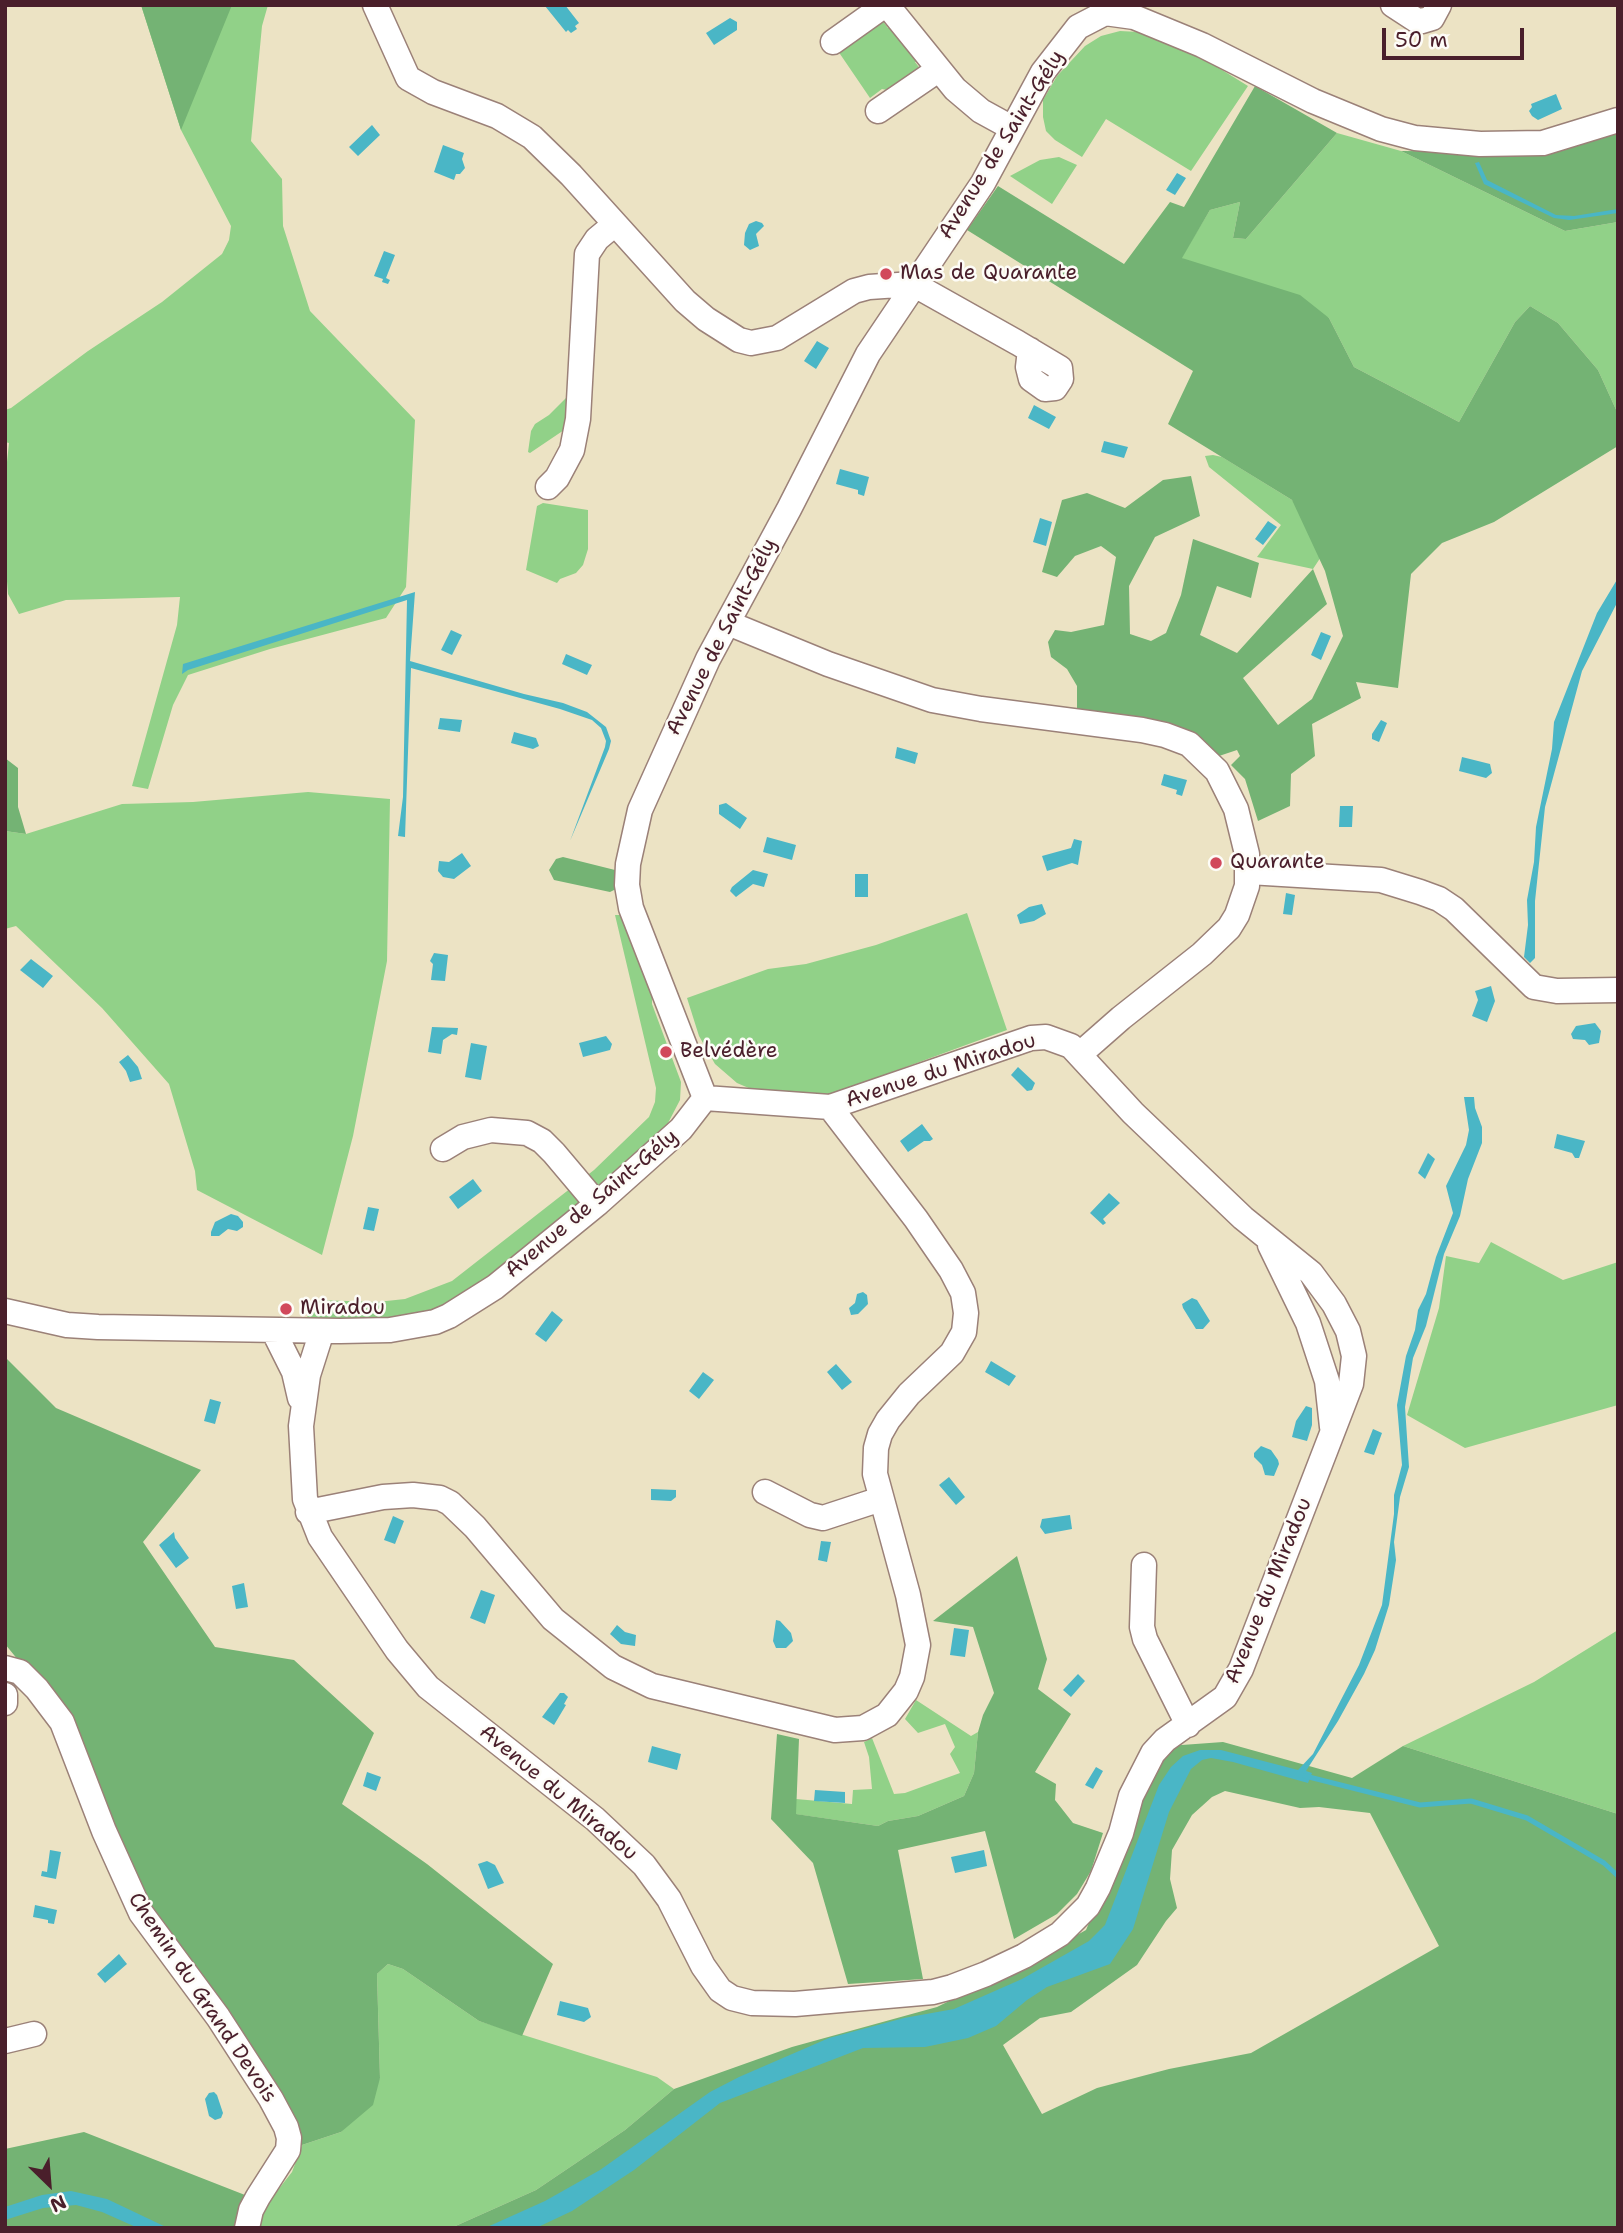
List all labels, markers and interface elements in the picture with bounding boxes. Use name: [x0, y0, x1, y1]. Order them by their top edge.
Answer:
scale bar: [1385, 14, 1527, 58]
text: 50 m: [1395, 26, 1448, 54]
street label: Avenue de Saint-Gély: [934, 46, 1070, 244]
place label: Mas de Quarante: [900, 261, 1077, 287]
marker: Mas de Quarante: [878, 266, 894, 282]
street label: Avenue de Saint-Gély: [661, 534, 783, 740]
place label: Quarante: [1230, 850, 1325, 876]
marker: Quarante: [1208, 855, 1224, 871]
street label: Avenue du Miradou: [843, 1028, 1039, 1114]
place label: Belvédère: [680, 1039, 778, 1065]
marker: Belvédère: [658, 1044, 674, 1060]
street label: Avenue de Saint-Gély: [500, 1124, 684, 1284]
place label: Miradou: [300, 1296, 385, 1322]
marker: Miradou: [278, 1301, 294, 1317]
street label: Avenue du Miradou: [1220, 1494, 1318, 1688]
street label: Avenue du Miradou: [474, 1720, 642, 1866]
street label: Chemin du Grand Devois: [122, 1888, 282, 2108]
north arrow: [14, 2149, 84, 2219]
text: N: [46, 2189, 70, 2218]

